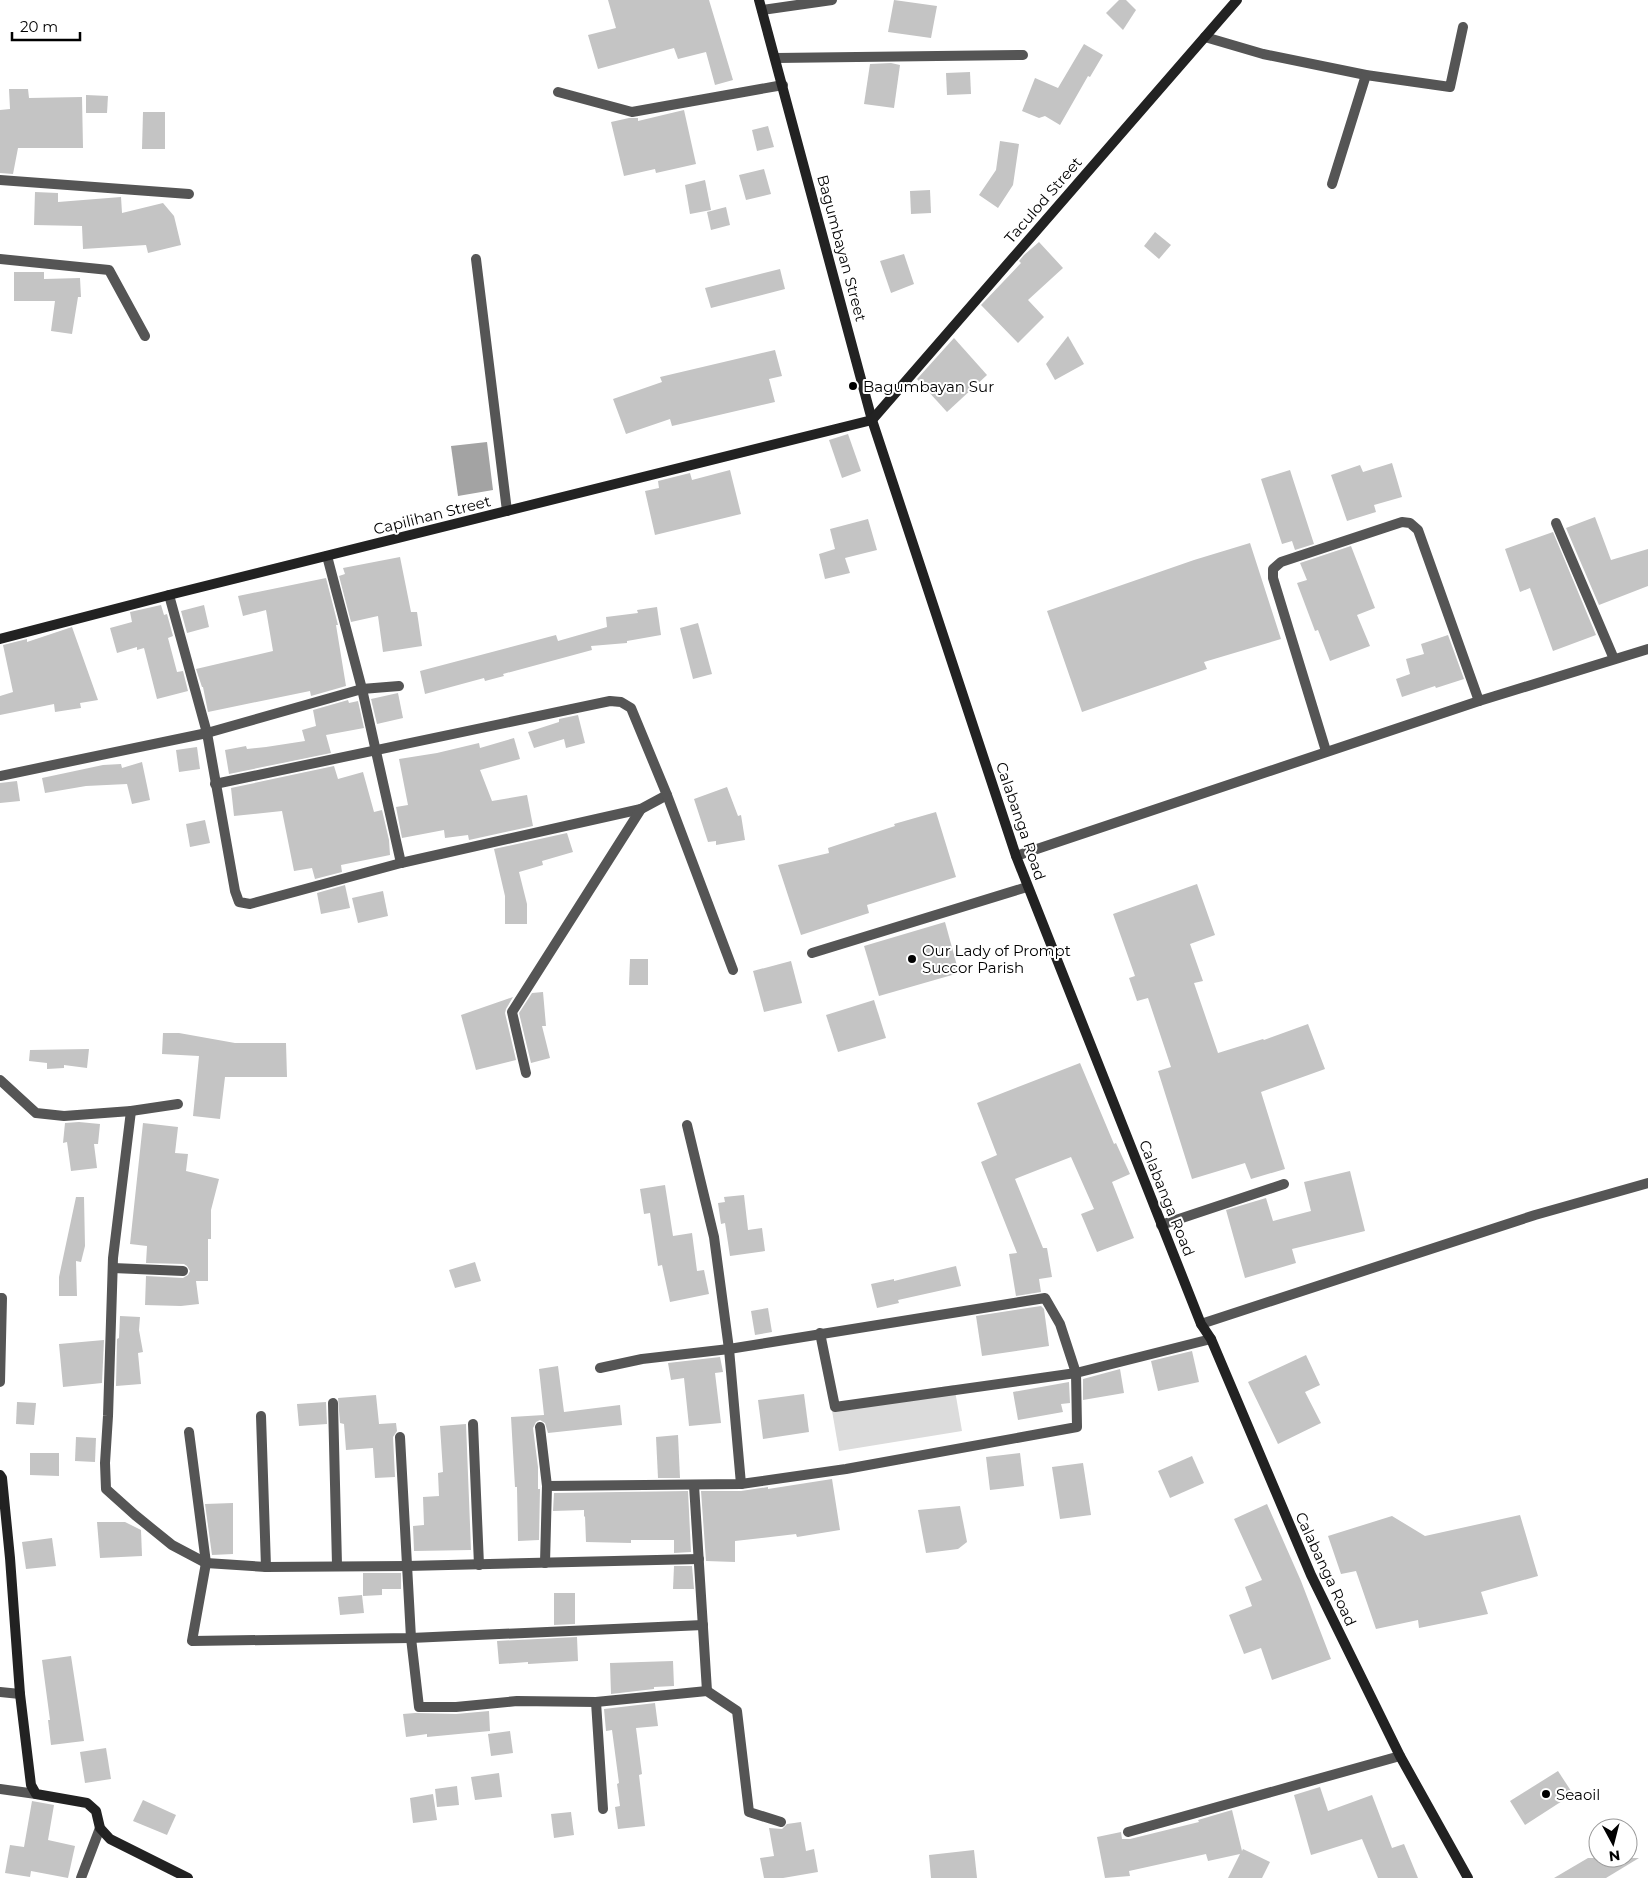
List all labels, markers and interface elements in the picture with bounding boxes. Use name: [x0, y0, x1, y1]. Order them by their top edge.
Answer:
scale bar: [12, 10, 80, 42]
text: 20 m: [20, 17, 58, 36]
street label: Taculod Street: [1000, 153, 1086, 247]
street label: Bagumbayan Street: [813, 173, 871, 323]
place label: Bagumbayan Sur: [863, 377, 994, 396]
marker: Bagumbayan Sur: [847, 380, 859, 392]
street label: Capilihan Street: [371, 491, 493, 539]
street label: Calabanga Road: [992, 759, 1050, 883]
place label: Our Lady of Prompt Succor Parish: [922, 941, 1071, 977]
marker: Our Lady of Prompt Succor Parish: [906, 953, 918, 965]
street label: Calabanga Road: [1135, 1137, 1199, 1259]
street label: Calabanga Road: [1291, 1509, 1361, 1629]
place label: Seaoil: [1556, 1785, 1600, 1804]
marker: Seaoil: [1540, 1788, 1552, 1800]
north arrow: [1588, 1818, 1638, 1868]
text: N: [1608, 1846, 1621, 1866]

